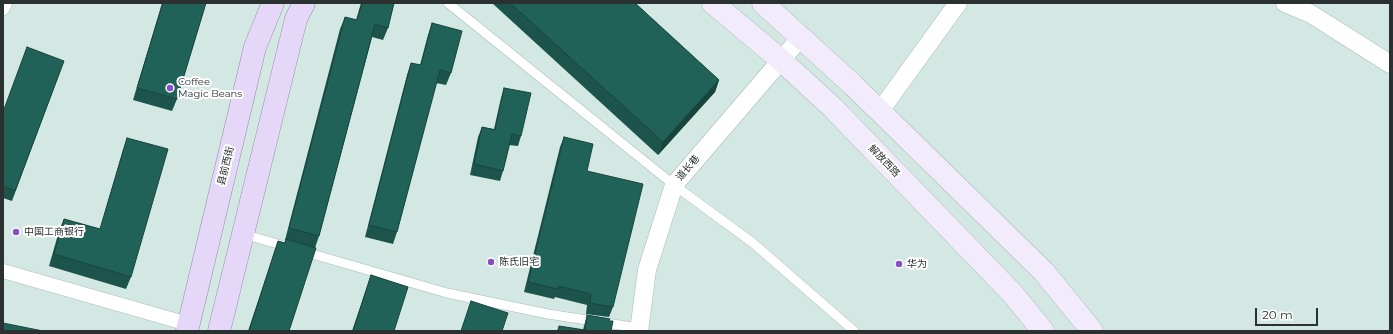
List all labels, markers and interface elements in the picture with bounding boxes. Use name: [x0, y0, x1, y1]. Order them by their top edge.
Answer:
place label: Coffee Magic Beans: [178, 76, 242, 100]
marker: Coffee Magic Beans: [165, 83, 175, 93]
street label: 解放西路: [866, 142, 902, 180]
street label: 县前西街: [215, 145, 237, 187]
street label: 道长巷: [674, 153, 702, 183]
place label: 中国工商银行: [24, 226, 84, 238]
marker: 中国工商银行: [11, 227, 21, 237]
place label: 陈氏旧宅: [499, 256, 539, 268]
marker: 陈氏旧宅: [486, 257, 496, 267]
place label: 华为: [907, 258, 927, 270]
marker: 华为: [894, 259, 904, 269]
scale bar: [1257, 300, 1320, 326]
text: 20 m: [1262, 307, 1293, 322]

